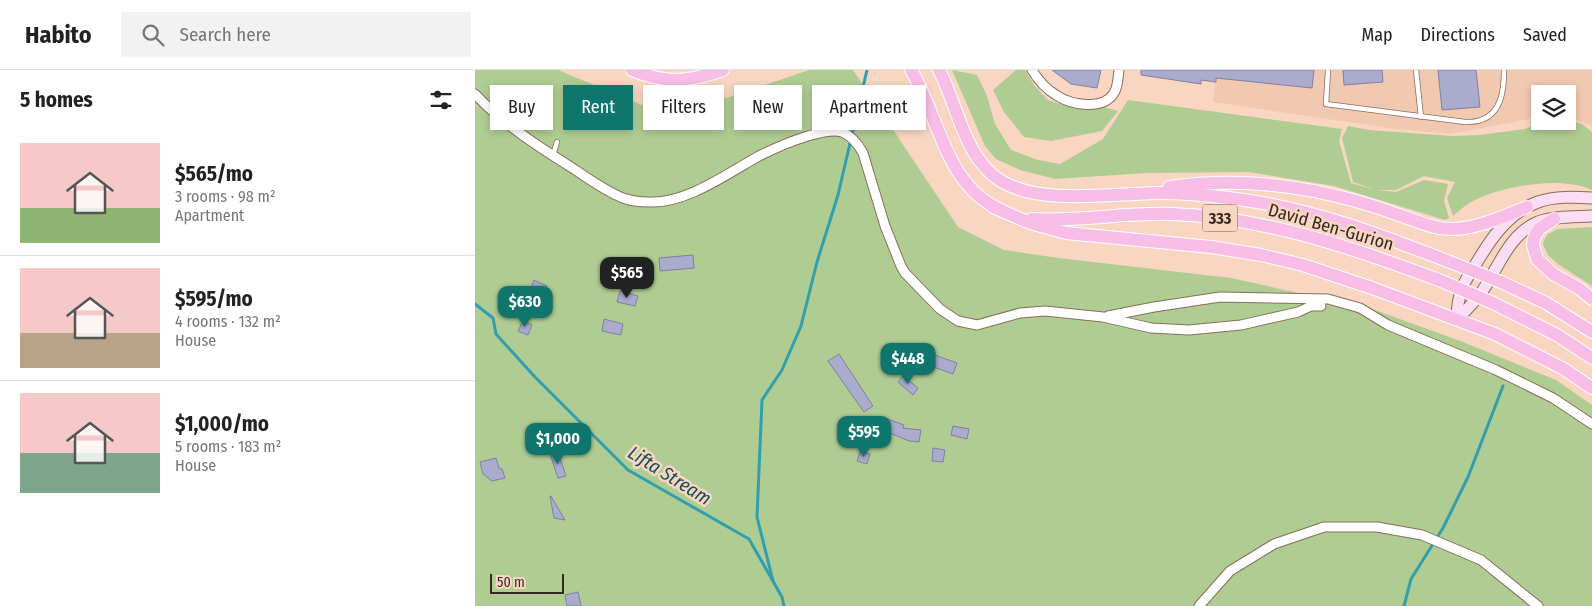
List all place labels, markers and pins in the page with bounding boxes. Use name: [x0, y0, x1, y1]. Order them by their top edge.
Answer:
pin: $565: [597, 256, 657, 299]
pin: $630: [495, 286, 555, 328]
pin: $448: [878, 342, 938, 385]
pin: $595: [834, 416, 894, 458]
pin: $1,000: [517, 422, 599, 465]

